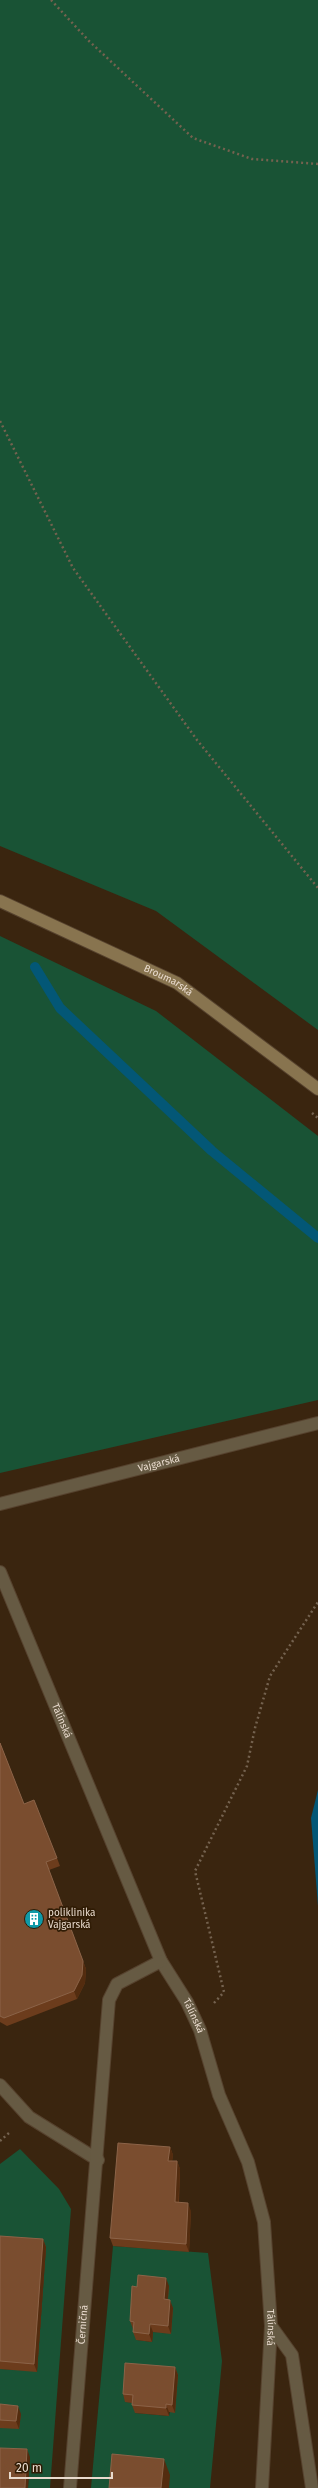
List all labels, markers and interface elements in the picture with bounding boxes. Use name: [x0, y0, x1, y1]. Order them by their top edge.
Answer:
street label: Broumarská: [142, 962, 195, 999]
street label: Vajgarská: [137, 1452, 181, 1475]
street label: Tálínská: [49, 1701, 74, 1740]
place label: poliklinika Vajgarská: [48, 1907, 96, 1931]
building icon: poliklinika Vajgarská: [23, 1908, 45, 1930]
street label: Tálínská: [180, 1996, 207, 2035]
street label: Černičná: [74, 2304, 91, 2345]
street label: Tálínská: [264, 2309, 278, 2346]
scale bar: [10, 2454, 112, 2480]
text: 20 m: [16, 2461, 42, 2475]

